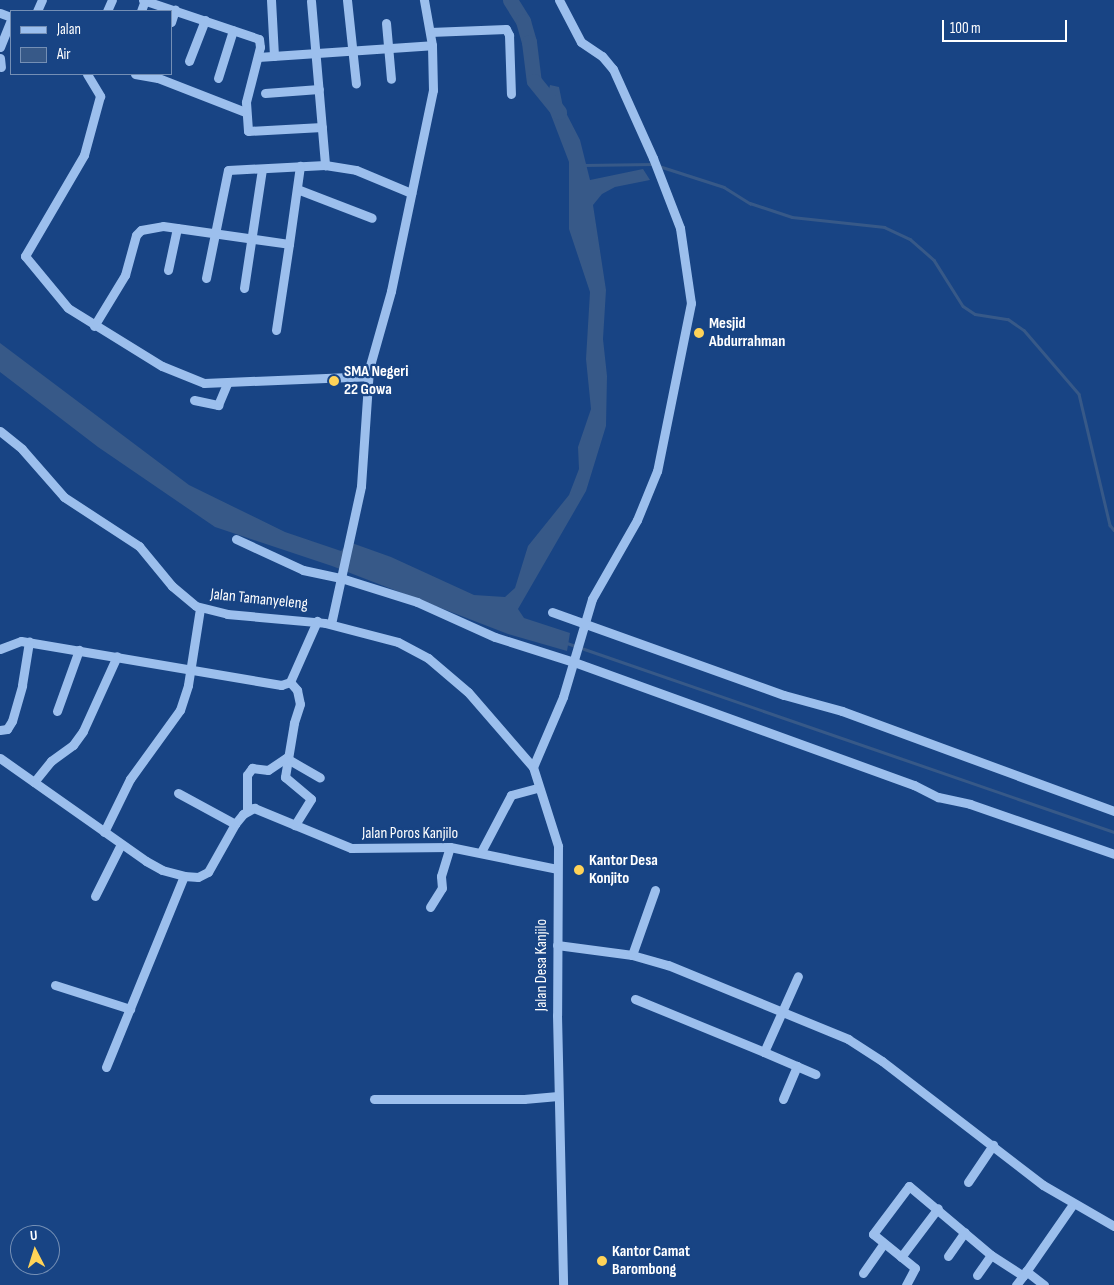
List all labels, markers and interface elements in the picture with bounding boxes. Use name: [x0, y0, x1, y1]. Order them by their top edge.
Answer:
legend: [10, 10, 172, 75]
scale bar: [944, 10, 1069, 42]
text: 100 m: [950, 19, 981, 38]
text: Jalan: [57, 20, 81, 39]
text: Air: [57, 45, 71, 64]
place label: Mesjid Abdurrahman: [709, 314, 785, 352]
marker: Mesjid Abdurrahman: [693, 327, 705, 339]
place label: SMA Negeri 22 Gowa: [344, 362, 408, 400]
marker: SMA Negeri 22 Gowa: [328, 375, 340, 387]
street label: Jalan Tamanyeleng: [209, 585, 309, 615]
street label: Jalan Poros Kanjilo: [362, 824, 458, 844]
place label: Kantor Desa Konjito: [589, 851, 658, 889]
marker: Kantor Desa Konjito: [573, 864, 585, 876]
street label: Jalan Desa Kanjilo: [532, 919, 552, 1011]
north arrow: [10, 1225, 60, 1275]
text: U: [29, 1227, 38, 1244]
place label: Kantor Camat Barombong: [612, 1242, 690, 1280]
marker: Kantor Camat Barombong: [596, 1255, 608, 1267]

